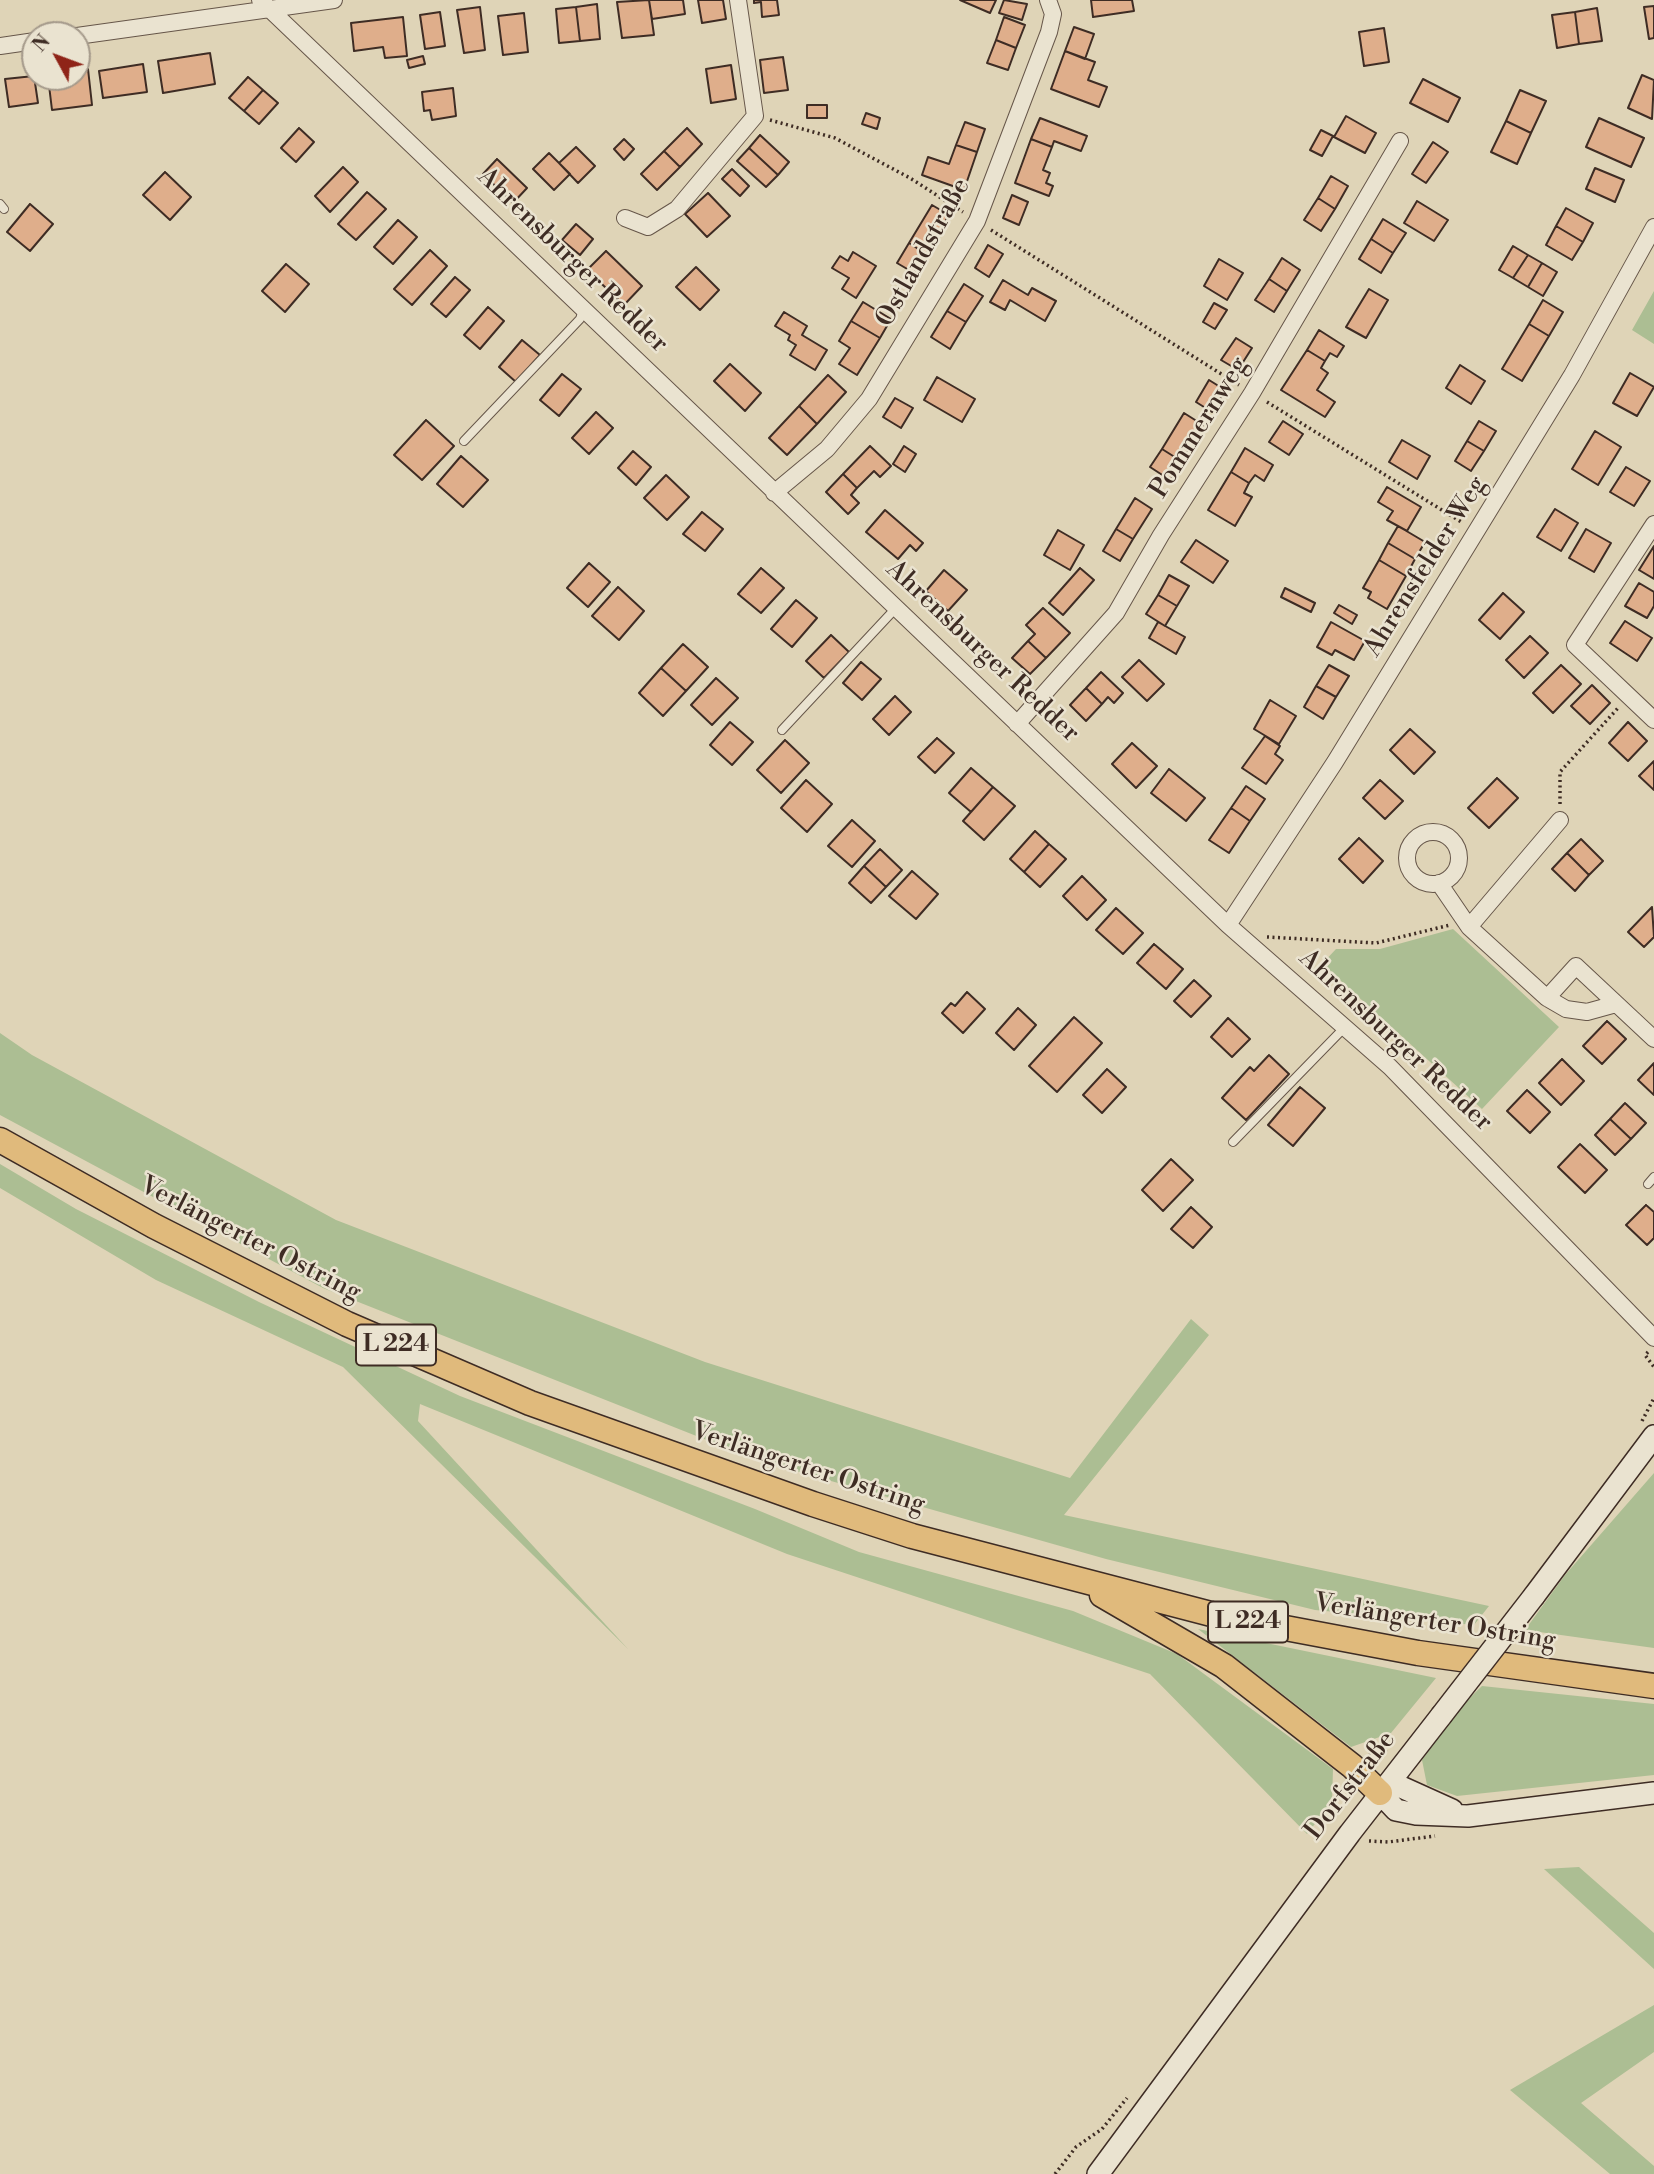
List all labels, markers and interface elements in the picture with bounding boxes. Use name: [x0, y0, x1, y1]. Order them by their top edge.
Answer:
north arrow: [21, 21, 91, 91]
text: N: [28, 30, 56, 57]
street label: Ahrensburger Redder: [470, 162, 674, 360]
street label: Ostlandstraße: [870, 173, 978, 333]
street label: Pommernweg: [1144, 352, 1256, 504]
street label: Ahrensfelder Weg: [1358, 471, 1494, 663]
street label: Ahrensburger Redder: [879, 554, 1085, 750]
street label: Ahrensburger Redder: [1292, 943, 1498, 1139]
street label: Verlängerter Ostring: [134, 1171, 366, 1309]
road number: L 224: [356, 1324, 436, 1366]
street label: Verlängerter Ostring: [687, 1416, 929, 1522]
street label: Verlängerter Ostring: [1312, 1589, 1558, 1657]
road number: L 224: [1208, 1602, 1288, 1642]
street label: Dorfstraße: [1299, 1726, 1403, 1846]

